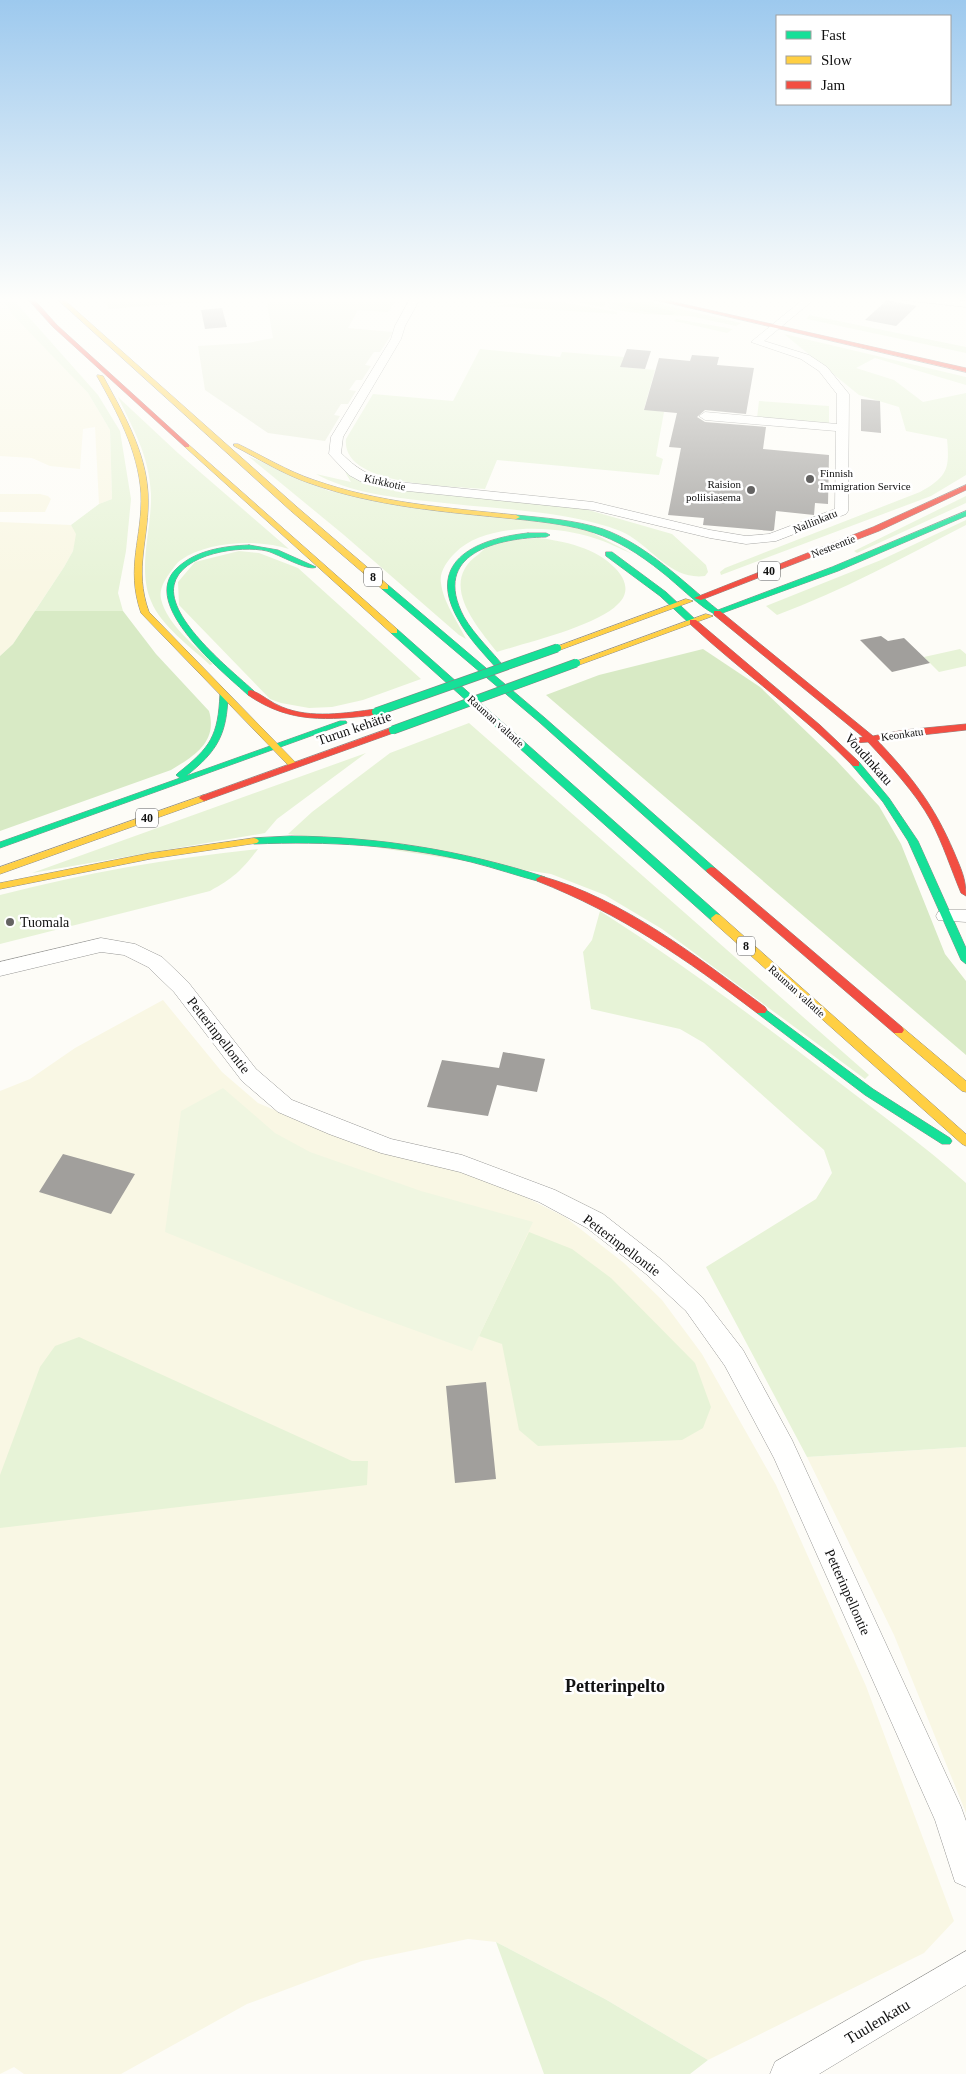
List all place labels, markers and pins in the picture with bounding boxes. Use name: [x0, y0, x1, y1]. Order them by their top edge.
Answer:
place label: Finnish Immigration Service: [820, 467, 911, 492]
marker: Finnish Immigration Service: [804, 473, 816, 485]
place label: Raision poliisiasema: [686, 478, 741, 503]
marker: Raision poliisiasema: [745, 484, 757, 496]
place label: Tuomala: [20, 915, 70, 930]
marker: Tuomala: [4, 916, 16, 928]

